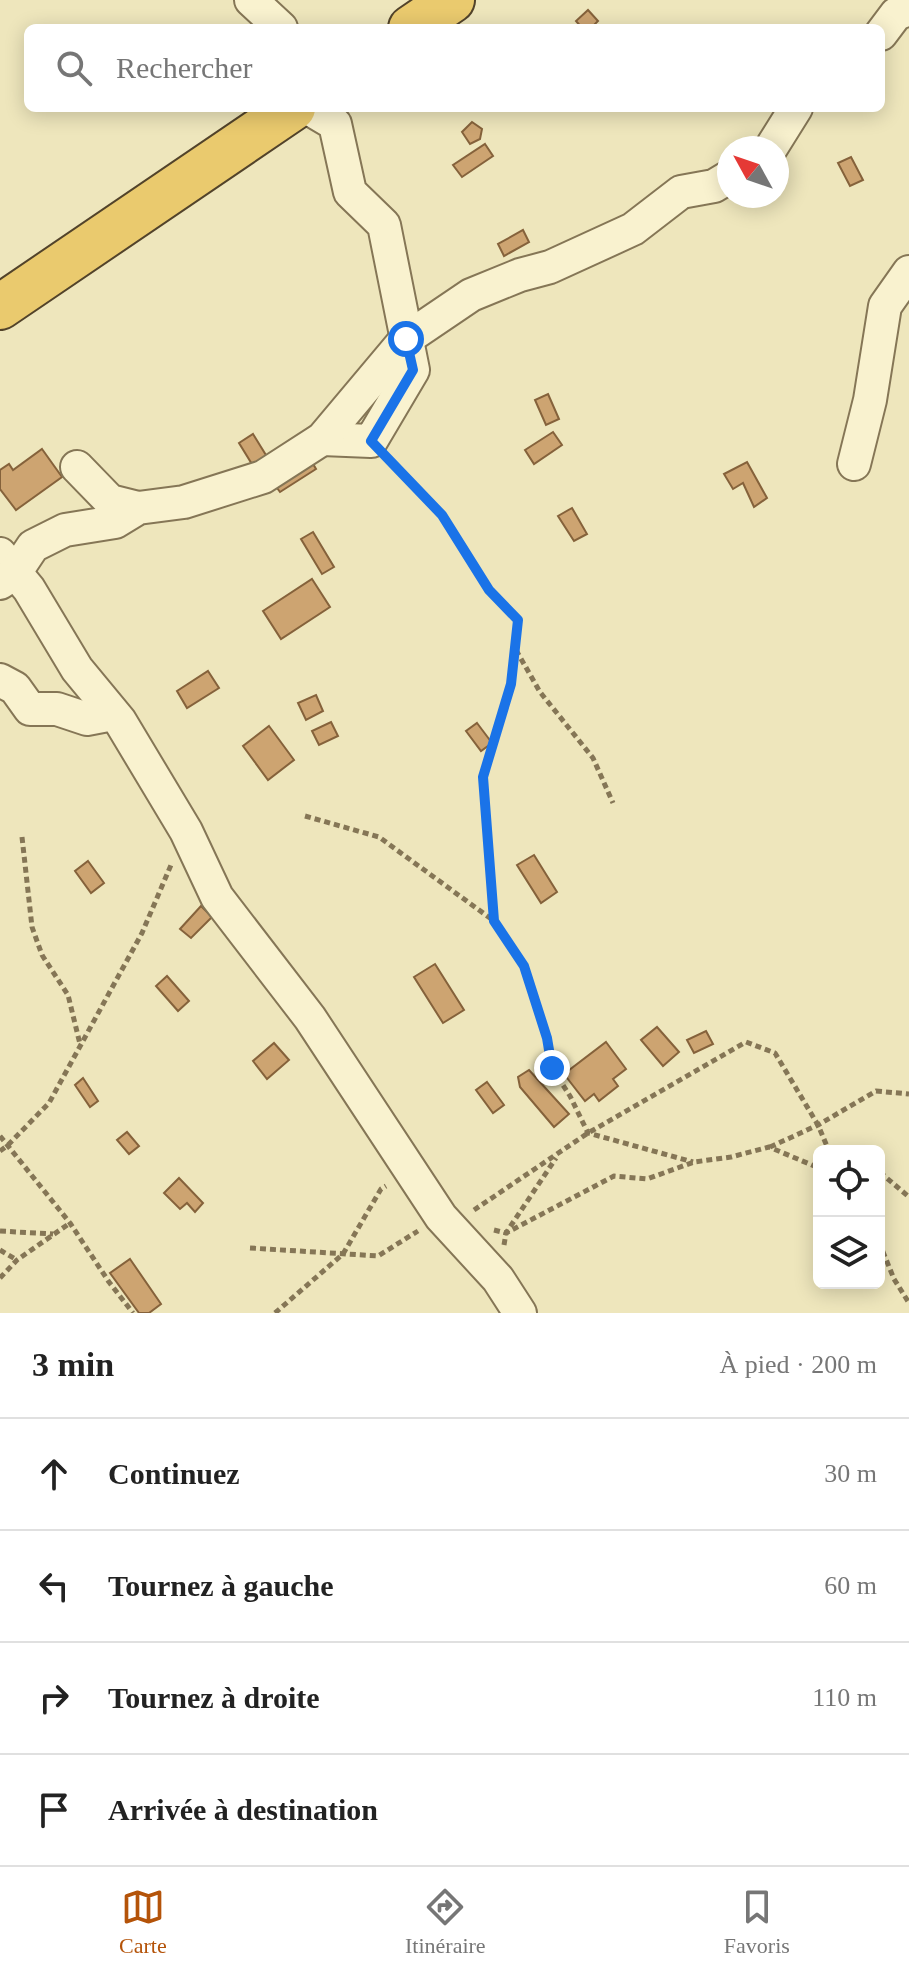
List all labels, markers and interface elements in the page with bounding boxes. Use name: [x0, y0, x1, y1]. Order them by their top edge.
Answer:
search box: [24, 24, 885, 112]
icon: search: [52, 46, 96, 90]
text: Rechercher: [116, 51, 253, 84]
north arrow: [717, 136, 789, 208]
route start: [388, 321, 424, 357]
route end: [534, 1050, 570, 1086]
map controls: [813, 1145, 885, 1289]
button: locate: [813, 1145, 885, 1217]
button: layers: [813, 1217, 885, 1289]
text: 3 min: [32, 1346, 114, 1383]
text: À pied · 200 m: [720, 1350, 877, 1379]
icon: ahead: [32, 1452, 76, 1496]
text: Continuez: [108, 1457, 240, 1490]
text: 30 m: [824, 1459, 877, 1488]
icon: left: [32, 1564, 76, 1608]
text: Tournez à gauche: [108, 1569, 334, 1602]
text: 60 m: [824, 1571, 877, 1600]
icon: right: [32, 1676, 76, 1720]
text: Tournez à droite: [108, 1681, 320, 1714]
text: 110 m: [812, 1683, 877, 1712]
icon: arrive: [32, 1788, 76, 1832]
text: Arrivée à destination: [108, 1793, 378, 1826]
tab: Carte: [119, 1885, 167, 1959]
tab: Itinéraire: [405, 1885, 486, 1959]
tab: Favoris: [724, 1885, 790, 1959]

